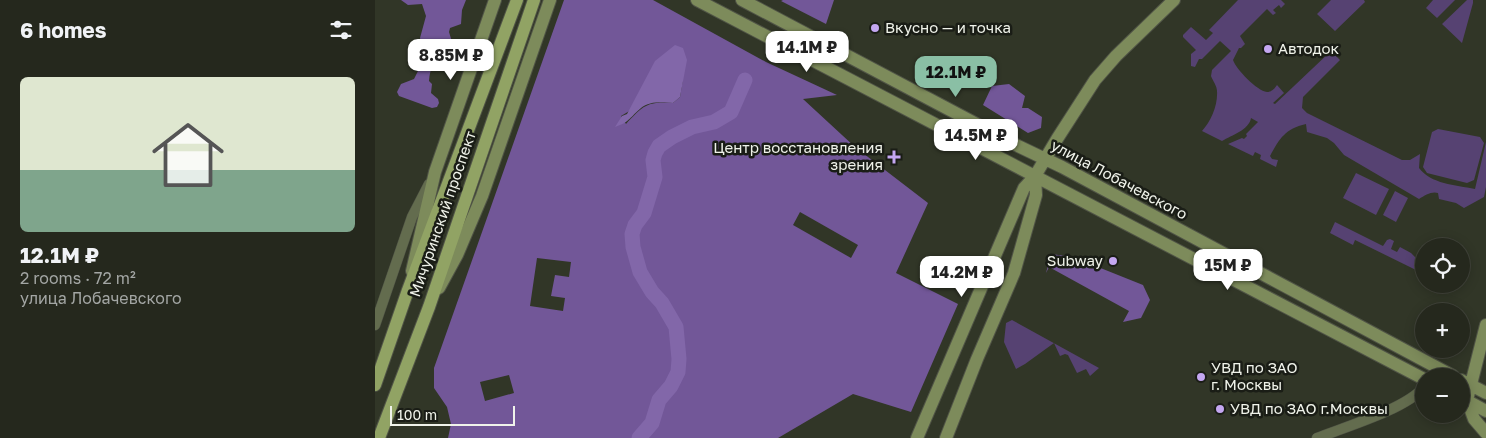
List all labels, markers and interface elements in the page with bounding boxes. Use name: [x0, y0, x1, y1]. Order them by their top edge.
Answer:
icon: filters: [327, 16, 355, 44]
text: 6 homes: [20, 17, 106, 43]
place label: Вкусно — и точка: [885, 18, 1011, 36]
marker: Вкусно — и точка: [869, 22, 881, 34]
pin: 14.1M ₽: [761, 30, 853, 73]
text: 14.1M ₽: [777, 37, 837, 57]
pin: 8.85M ₽: [405, 38, 497, 81]
place label: Автодок: [1278, 39, 1340, 57]
marker: Автодок: [1262, 43, 1274, 55]
text: 8.85M ₽: [419, 45, 483, 65]
pin: 12.1M ₽: [910, 56, 1002, 98]
text: 12.1M ₽: [926, 62, 986, 82]
icon: home: [143, 110, 233, 200]
pin: 14.5M ₽: [930, 119, 1022, 161]
text: 14.5M ₽: [945, 125, 1007, 145]
street label: Мичуринский проспект: [405, 128, 479, 299]
street label: улица Лобачевского: [1048, 136, 1191, 223]
place label: Центр восстановления зрения: [713, 138, 883, 173]
marker: Центр восстановления зрения: [887, 150, 901, 164]
map controls: [1415, 238, 1470, 423]
button: locate: [1415, 238, 1470, 293]
text: 12.1M ₽: [20, 242, 99, 268]
pin: 15M ₽: [1193, 248, 1263, 291]
place label: Subway: [1047, 251, 1104, 269]
marker: Subway: [1107, 255, 1119, 267]
text: 15M ₽: [1204, 255, 1252, 275]
pin: 14.2M ₽: [916, 256, 1008, 298]
text: 14.2M ₽: [931, 262, 993, 282]
text: 2 rooms · 72 m²: [20, 268, 136, 288]
text: улица Лобачевского: [20, 288, 182, 308]
button: +: [1415, 303, 1470, 358]
place label: УВД по ЗАО г. Москвы: [1211, 358, 1298, 393]
button: −: [1415, 368, 1470, 423]
marker: УВД по ЗАО г. Москвы: [1195, 371, 1207, 383]
place label: УВД по ЗАО г.Москвы: [1230, 399, 1388, 417]
scale bar: [390, 403, 515, 426]
marker: УВД по ЗАО г.Москвы: [1214, 403, 1226, 415]
text: 100 m: [397, 406, 437, 423]

